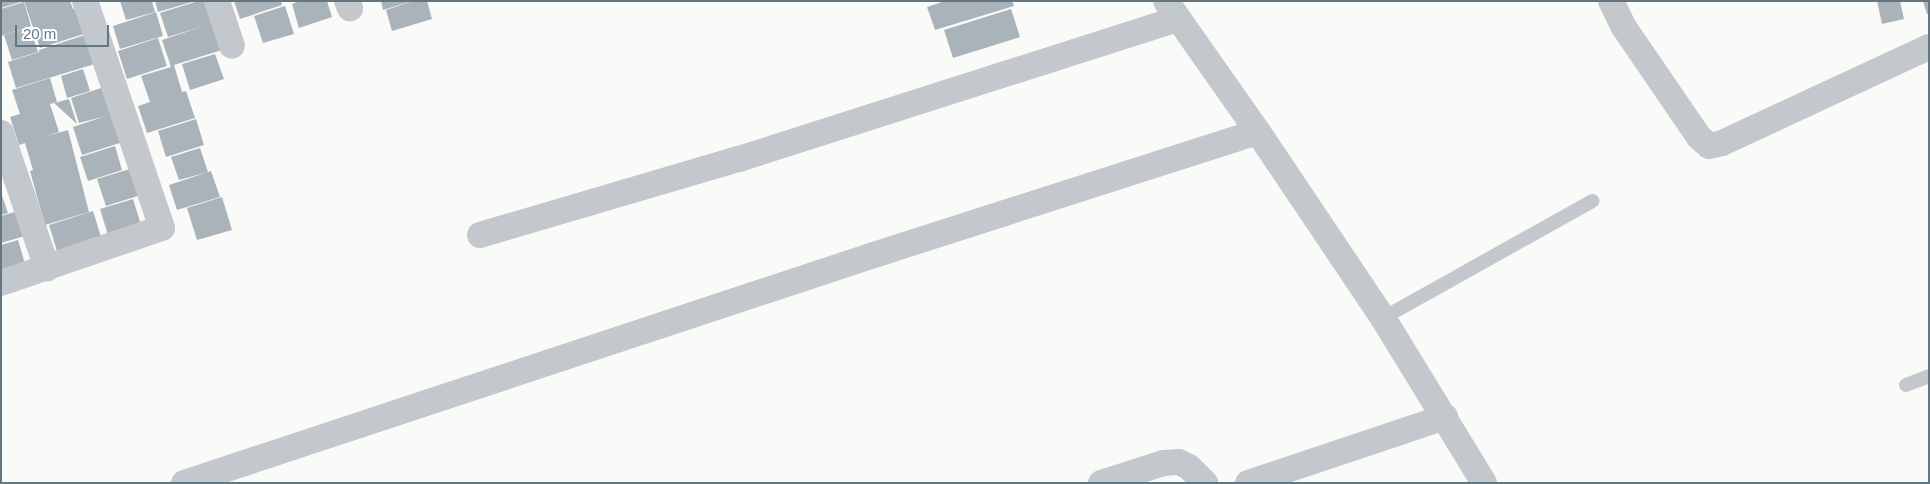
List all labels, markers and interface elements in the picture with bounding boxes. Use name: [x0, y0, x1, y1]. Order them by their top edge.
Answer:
scale bar: [18, 15, 111, 47]
text: 20 m: [23, 25, 56, 42]

